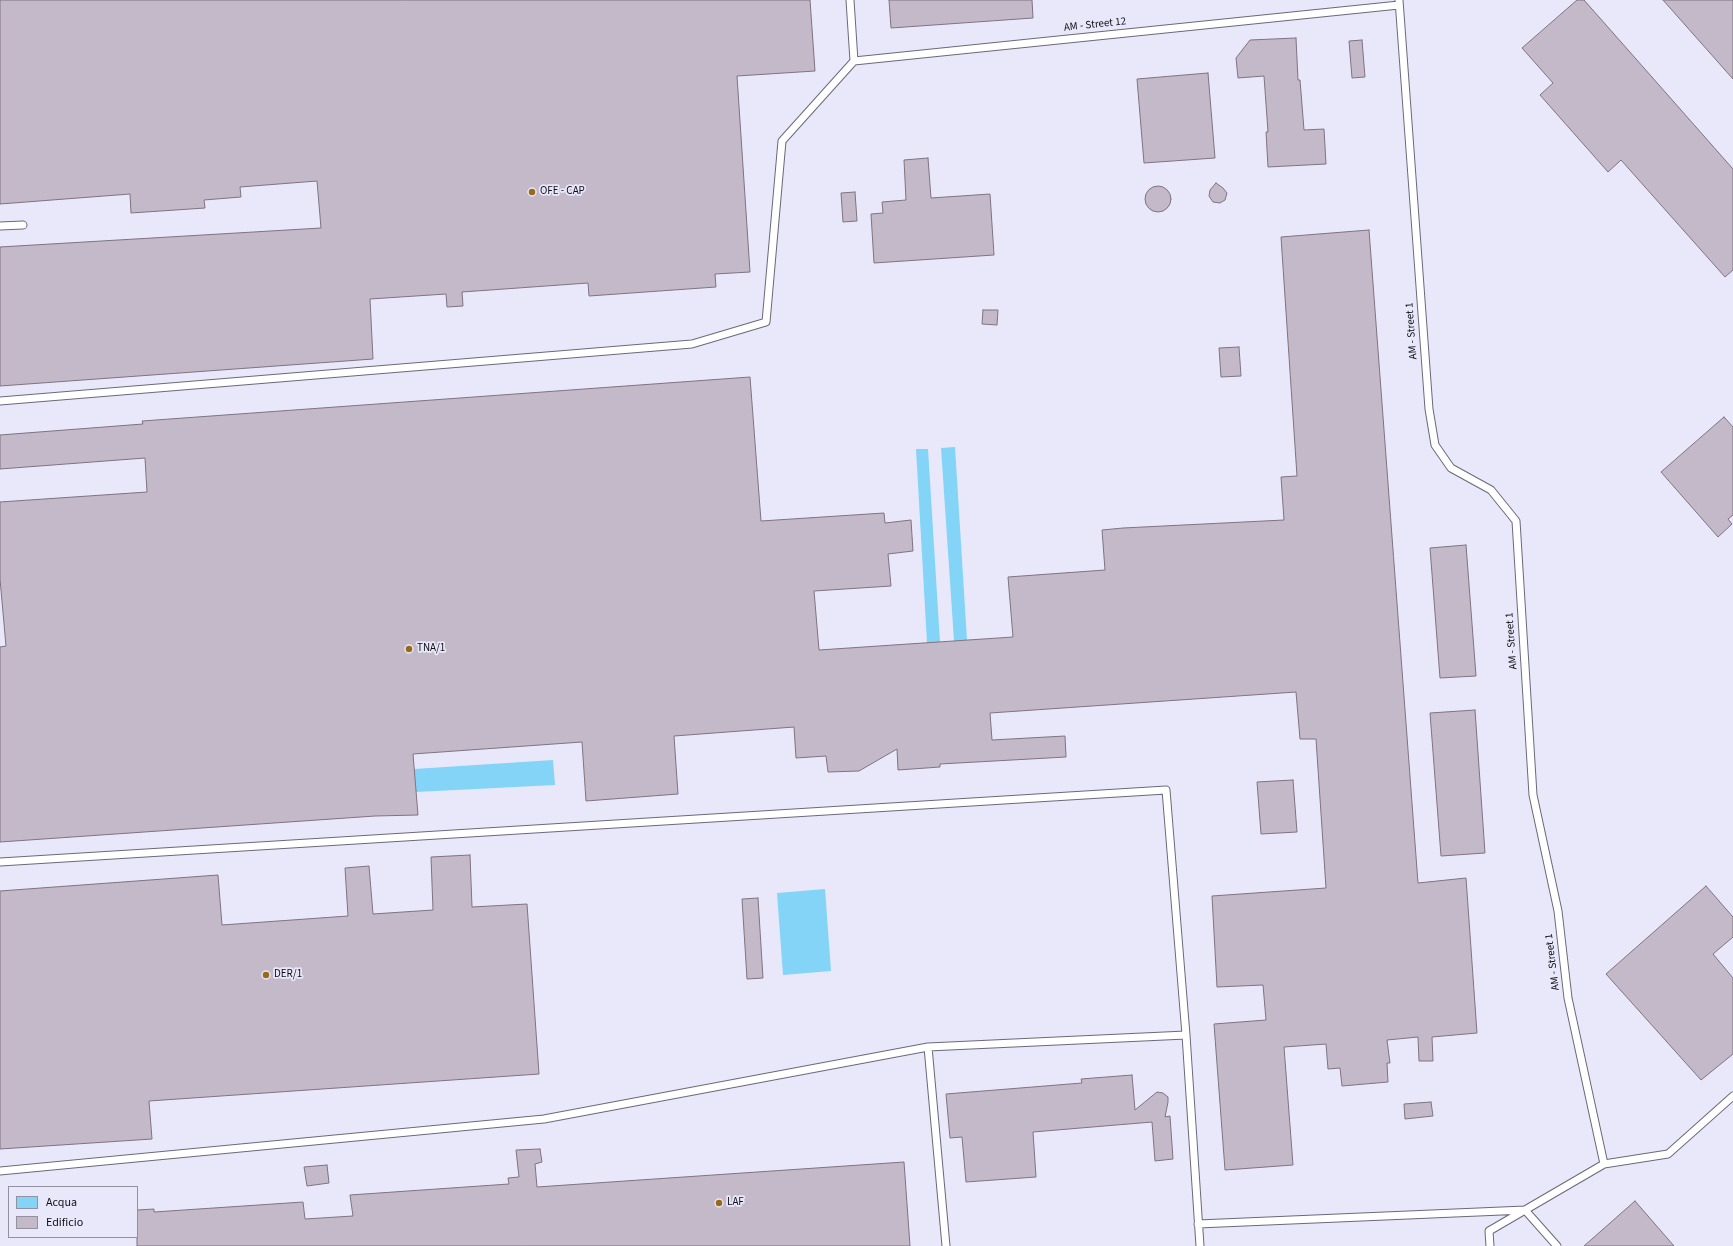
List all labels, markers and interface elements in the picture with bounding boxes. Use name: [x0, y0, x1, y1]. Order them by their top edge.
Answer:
street label: AM - Street 12: [1063, 15, 1127, 35]
place label: OFE - CAP: [540, 185, 585, 199]
marker: OFE - CAP: [527, 187, 537, 197]
street label: AM - Street 1: [1403, 302, 1421, 360]
street label: AM - Street 1: [1503, 612, 1521, 670]
place label: TNA/1: [417, 642, 445, 656]
marker: TNA/1: [404, 644, 414, 654]
street label: AM - Street 1: [1543, 933, 1563, 991]
place label: DER/1: [274, 968, 302, 982]
marker: DER/1: [261, 970, 271, 980]
legend: [8, 1186, 138, 1238]
text: Acqua: [46, 1194, 77, 1211]
place label: LAF: [727, 1196, 744, 1210]
marker: LAF: [714, 1198, 724, 1208]
text: Edificio: [46, 1214, 83, 1231]

